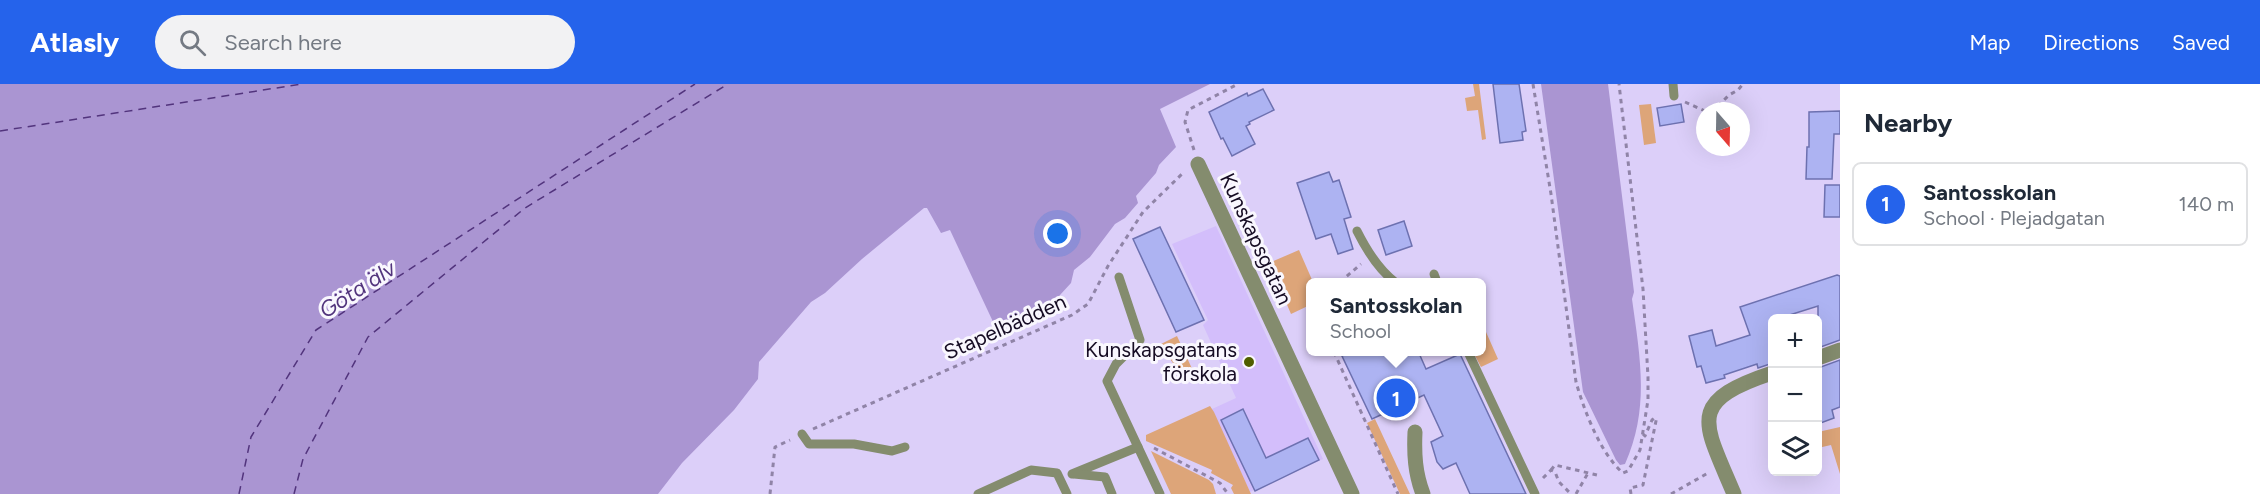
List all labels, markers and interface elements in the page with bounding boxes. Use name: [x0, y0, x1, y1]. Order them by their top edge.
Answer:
search box: [155, 15, 575, 69]
text: Atlasly: [30, 25, 119, 59]
icon: search: [176, 26, 209, 59]
text: Search here: [224, 29, 342, 56]
text: Map: [1969, 30, 2010, 55]
text: Directions: [2043, 30, 2139, 55]
text: Saved: [2172, 30, 2230, 55]
north arrow: [1696, 102, 1750, 156]
text: Nearby: [1864, 107, 1952, 139]
street label: Kunskapsgatan: [1215, 169, 1298, 309]
text: Santosskolan: [1923, 179, 2056, 206]
text: 1: [1881, 192, 1890, 216]
text: 140 m: [2179, 192, 2234, 216]
text: School · Plejadgatan: [1923, 206, 2105, 230]
your location: [1043, 219, 1072, 248]
water label: Göta älv: [314, 254, 402, 324]
popup: [1306, 278, 1486, 356]
street label: Stapelbädden: [940, 289, 1070, 365]
text: Santosskolan: [1329, 292, 1463, 319]
map controls: [1768, 314, 1822, 476]
button: +: [1768, 314, 1822, 368]
text: School: [1329, 319, 1391, 343]
place label: Kunskapsgatans förskola: [1085, 337, 1237, 386]
marker: Kunskapsgatans förskola: [1242, 355, 1256, 369]
button: −: [1768, 368, 1822, 422]
pin: 1: [1376, 376, 1416, 420]
button: layers: [1768, 422, 1822, 476]

